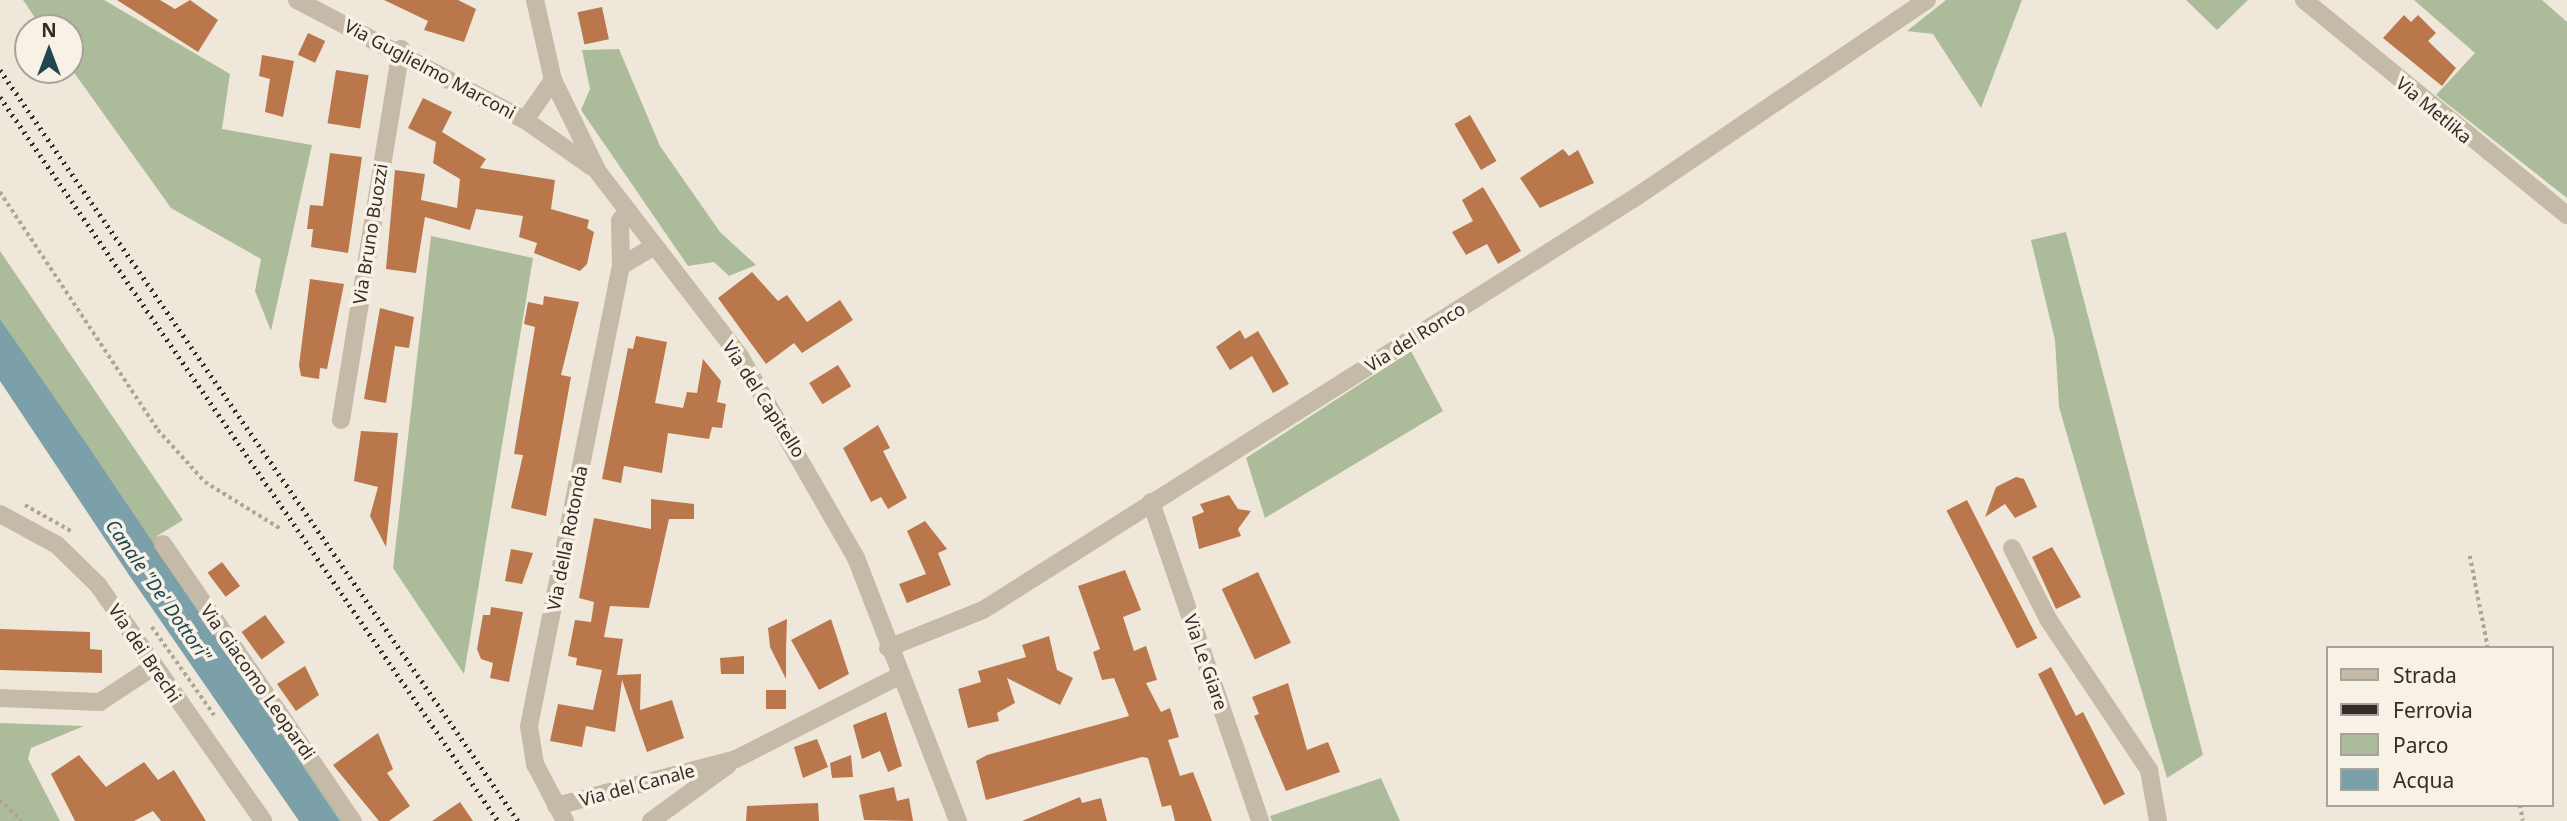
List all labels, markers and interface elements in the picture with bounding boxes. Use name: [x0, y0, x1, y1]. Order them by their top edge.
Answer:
north arrow: [14, 14, 84, 84]
street label: Via Guglielmo Marconi: [341, 15, 519, 123]
text: N: [41, 17, 57, 43]
street label: Via Metlika: [2392, 72, 2476, 148]
street label: Via Bruno Buozzi: [348, 162, 392, 306]
street label: Via del Ronco: [1361, 298, 1469, 376]
street label: Via del Capitello: [718, 337, 810, 461]
street label: Via della Rotonda: [542, 464, 592, 612]
water label: Canale "De' Dottori": [100, 516, 216, 666]
street label: Via dei Brechi: [104, 600, 186, 706]
street label: Via Giacomo Leopardi: [196, 600, 320, 764]
street label: Via Le Giare: [1180, 611, 1232, 713]
legend: [2326, 646, 2553, 807]
text: Strada: [2393, 661, 2457, 689]
text: Ferrovia: [2393, 696, 2473, 724]
text: Parco: [2393, 731, 2449, 759]
street label: Via del Canale: [577, 759, 697, 811]
text: Acqua: [2393, 766, 2454, 794]

